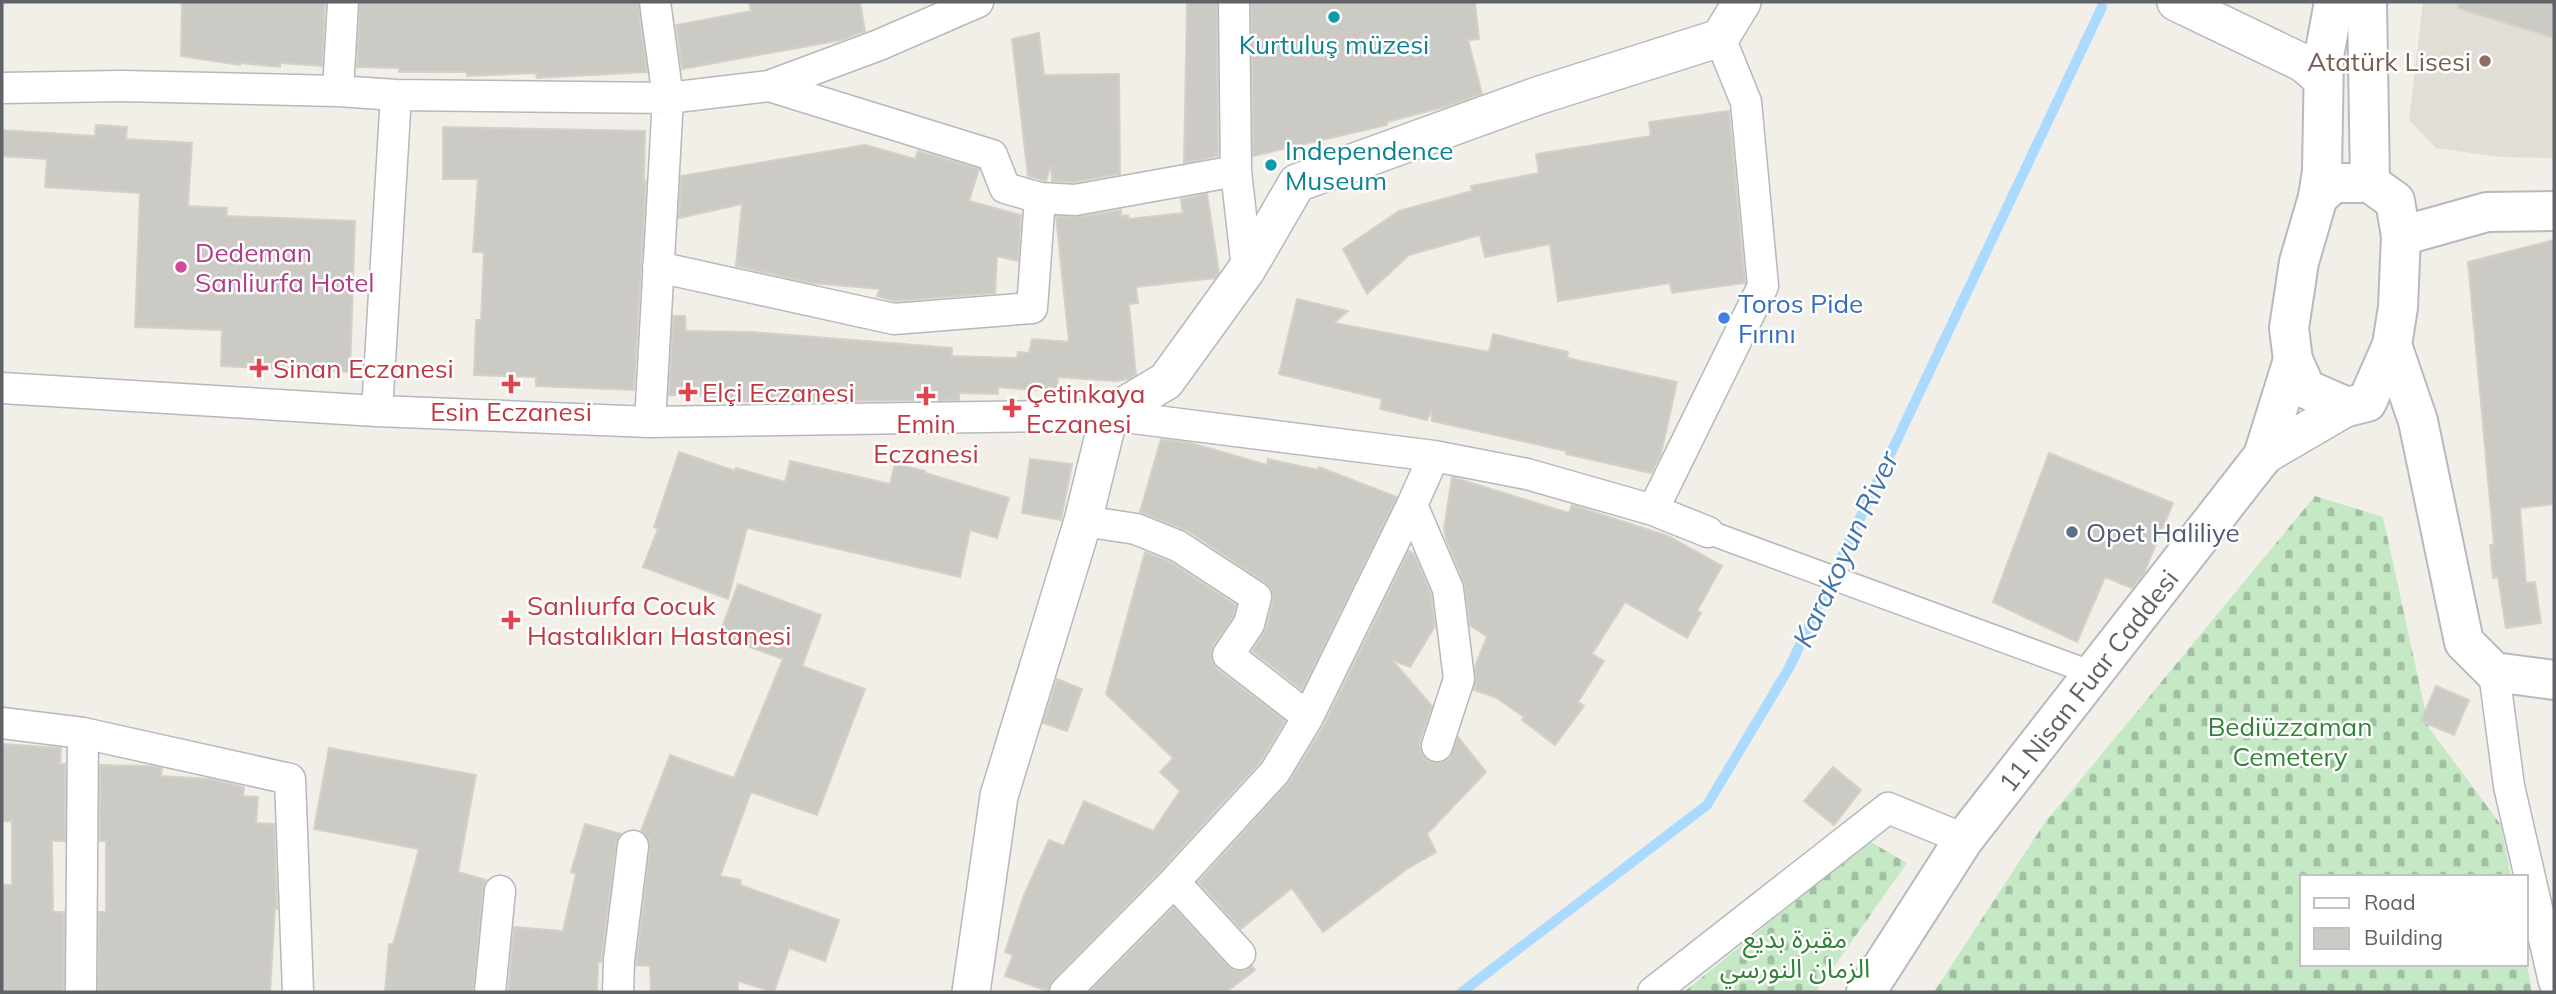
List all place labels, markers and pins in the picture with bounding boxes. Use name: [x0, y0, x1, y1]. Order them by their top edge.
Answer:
marker: Kurtuluş müzesi: [1326, 9, 1342, 25]
place label: Kurtuluş müzesi: [1239, 28, 1429, 61]
place label: Atatürk Lisesi: [2307, 45, 2471, 78]
marker: Atatürk Lisesi: [2477, 53, 2493, 69]
place label: Independence Museum: [1285, 134, 1453, 197]
marker: Independence Museum: [1263, 157, 1279, 173]
place label: Dedeman Sanliurfa Hotel: [195, 236, 375, 299]
marker: Dedeman Sanliurfa Hotel: [173, 259, 189, 275]
place label: Toros Pide Fırını: [1738, 287, 1863, 350]
marker: Toros Pide Fırını: [1716, 310, 1732, 326]
place label: Sinan Eczanesi: [273, 352, 454, 385]
marker: Sinan Eczanesi: [251, 360, 267, 376]
marker: Esin Eczanesi: [503, 376, 519, 392]
place label: Elçi Eczanesi: [702, 376, 855, 409]
place label: Çetinkaya Eczanesi: [1026, 377, 1145, 440]
marker: Elçi Eczanesi: [680, 384, 696, 400]
marker: Emin Eczanesi: [918, 388, 934, 404]
place label: Esin Eczanesi: [430, 395, 592, 428]
marker: Çetinkaya Eczanesi: [1004, 400, 1020, 416]
place label: Emin Eczanesi: [873, 407, 979, 470]
place label: Opet Haliliye: [2086, 516, 2240, 549]
marker: Opet Haliliye: [2064, 524, 2080, 540]
place label: Sanlıurfa Cocuk Hastalıkları Hastanesi: [527, 589, 791, 652]
marker: Sanlıurfa Cocuk Hastalıkları Hastanesi: [501, 610, 521, 630]

